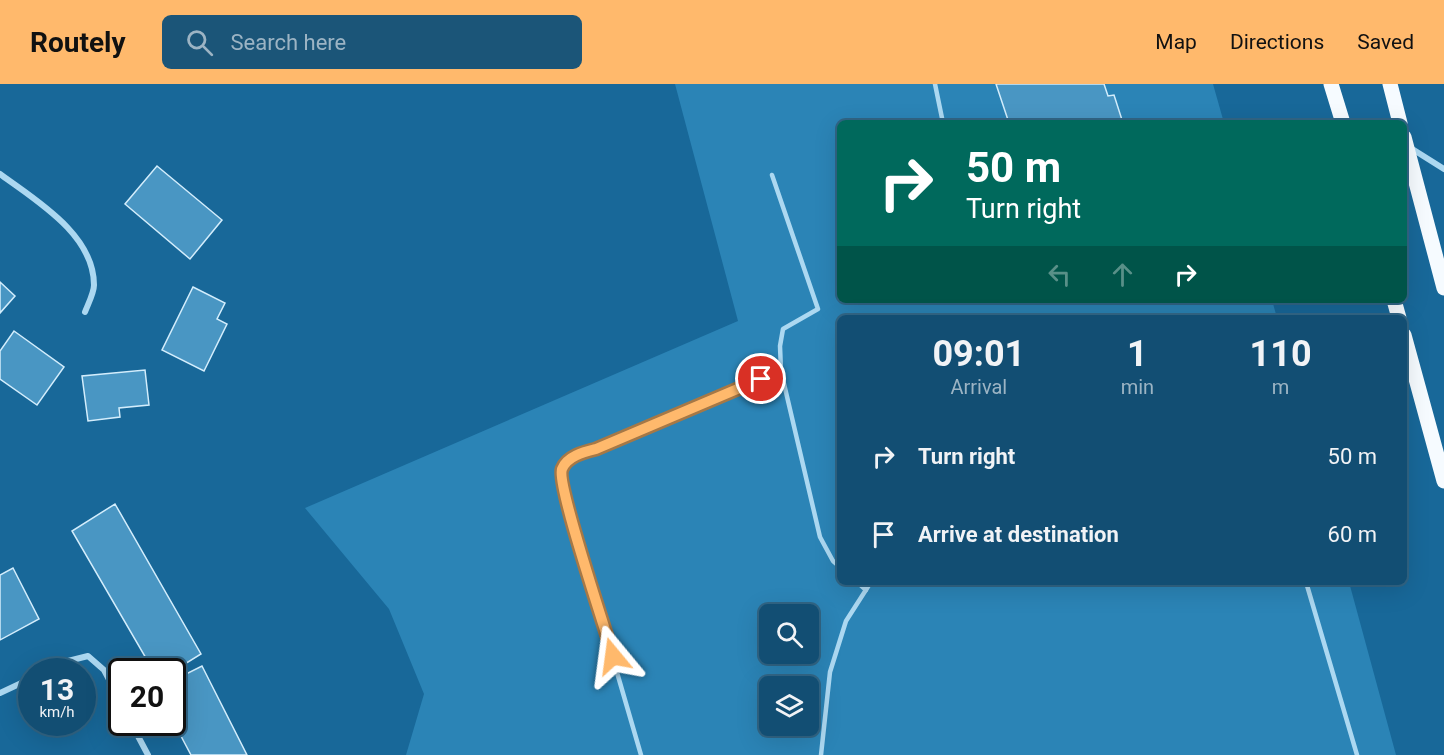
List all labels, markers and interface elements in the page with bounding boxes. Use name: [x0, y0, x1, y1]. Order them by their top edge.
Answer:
search box: [162, 15, 582, 69]
text: Routely: [30, 26, 126, 59]
icon: search: [183, 26, 216, 59]
text: Search here: [231, 30, 346, 55]
text: Map: [1155, 30, 1197, 54]
text: Directions: [1230, 30, 1324, 54]
text: Saved: [1357, 30, 1414, 54]
text: 50 m: [966, 143, 1061, 192]
icon: right: [867, 144, 945, 222]
text: Turn right: [966, 193, 1081, 225]
icon: left: [1043, 258, 1076, 291]
icon: ahead: [1106, 258, 1139, 291]
icon: right: [1169, 258, 1202, 291]
text: 09:01: [932, 333, 1025, 375]
text: 1: [1127, 333, 1148, 375]
text: 110: [1250, 333, 1312, 375]
pin: [735, 353, 786, 404]
icon: arrive: [744, 362, 777, 395]
text: Arrival: [950, 375, 1007, 399]
text: min: [1121, 375, 1154, 399]
text: m: [1272, 375, 1289, 399]
icon: right: [867, 440, 900, 473]
text: Turn right: [918, 444, 1015, 469]
text: 50 m: [1328, 444, 1377, 469]
icon: arrive: [867, 518, 900, 551]
text: Arrive at destination: [918, 522, 1119, 547]
text: 60 m: [1328, 522, 1377, 547]
map controls: [759, 604, 819, 736]
button: search: [759, 604, 819, 664]
position arrow: [581, 624, 645, 688]
speed limit sign: 20: [108, 658, 186, 736]
text: 13: [40, 672, 74, 707]
button: layers: [759, 676, 819, 736]
text: km/h: [39, 703, 75, 721]

